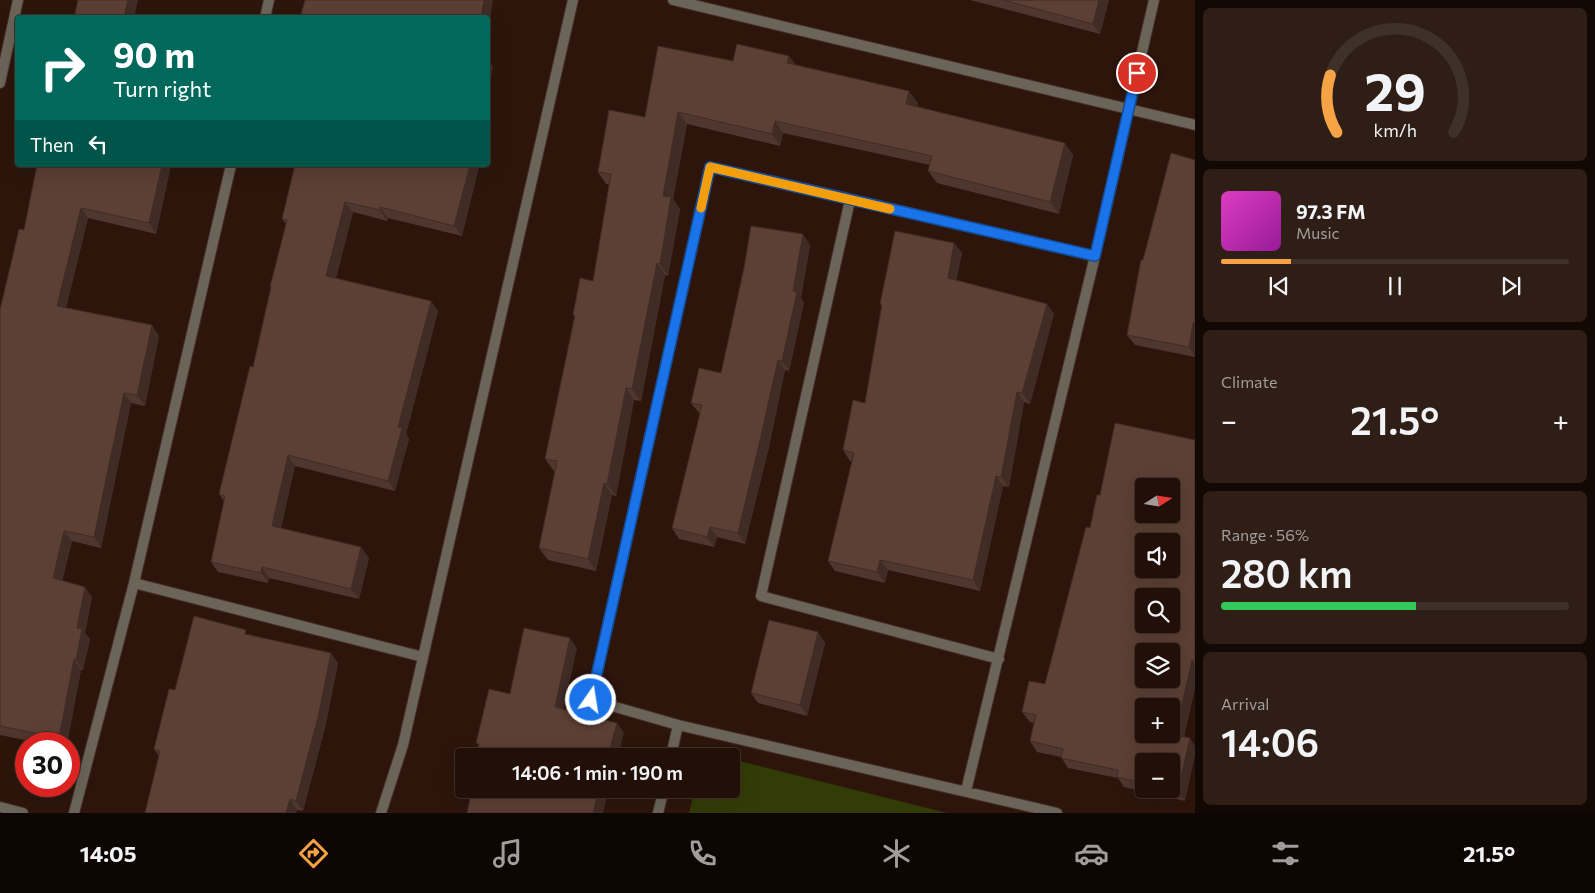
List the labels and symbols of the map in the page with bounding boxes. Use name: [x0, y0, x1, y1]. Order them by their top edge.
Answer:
pin: [1116, 52, 1158, 94]
north arrow: [1135, 478, 1180, 522]
position arrow: [564, 673, 616, 725]
speed limit sign: 30: [15, 732, 80, 797]

